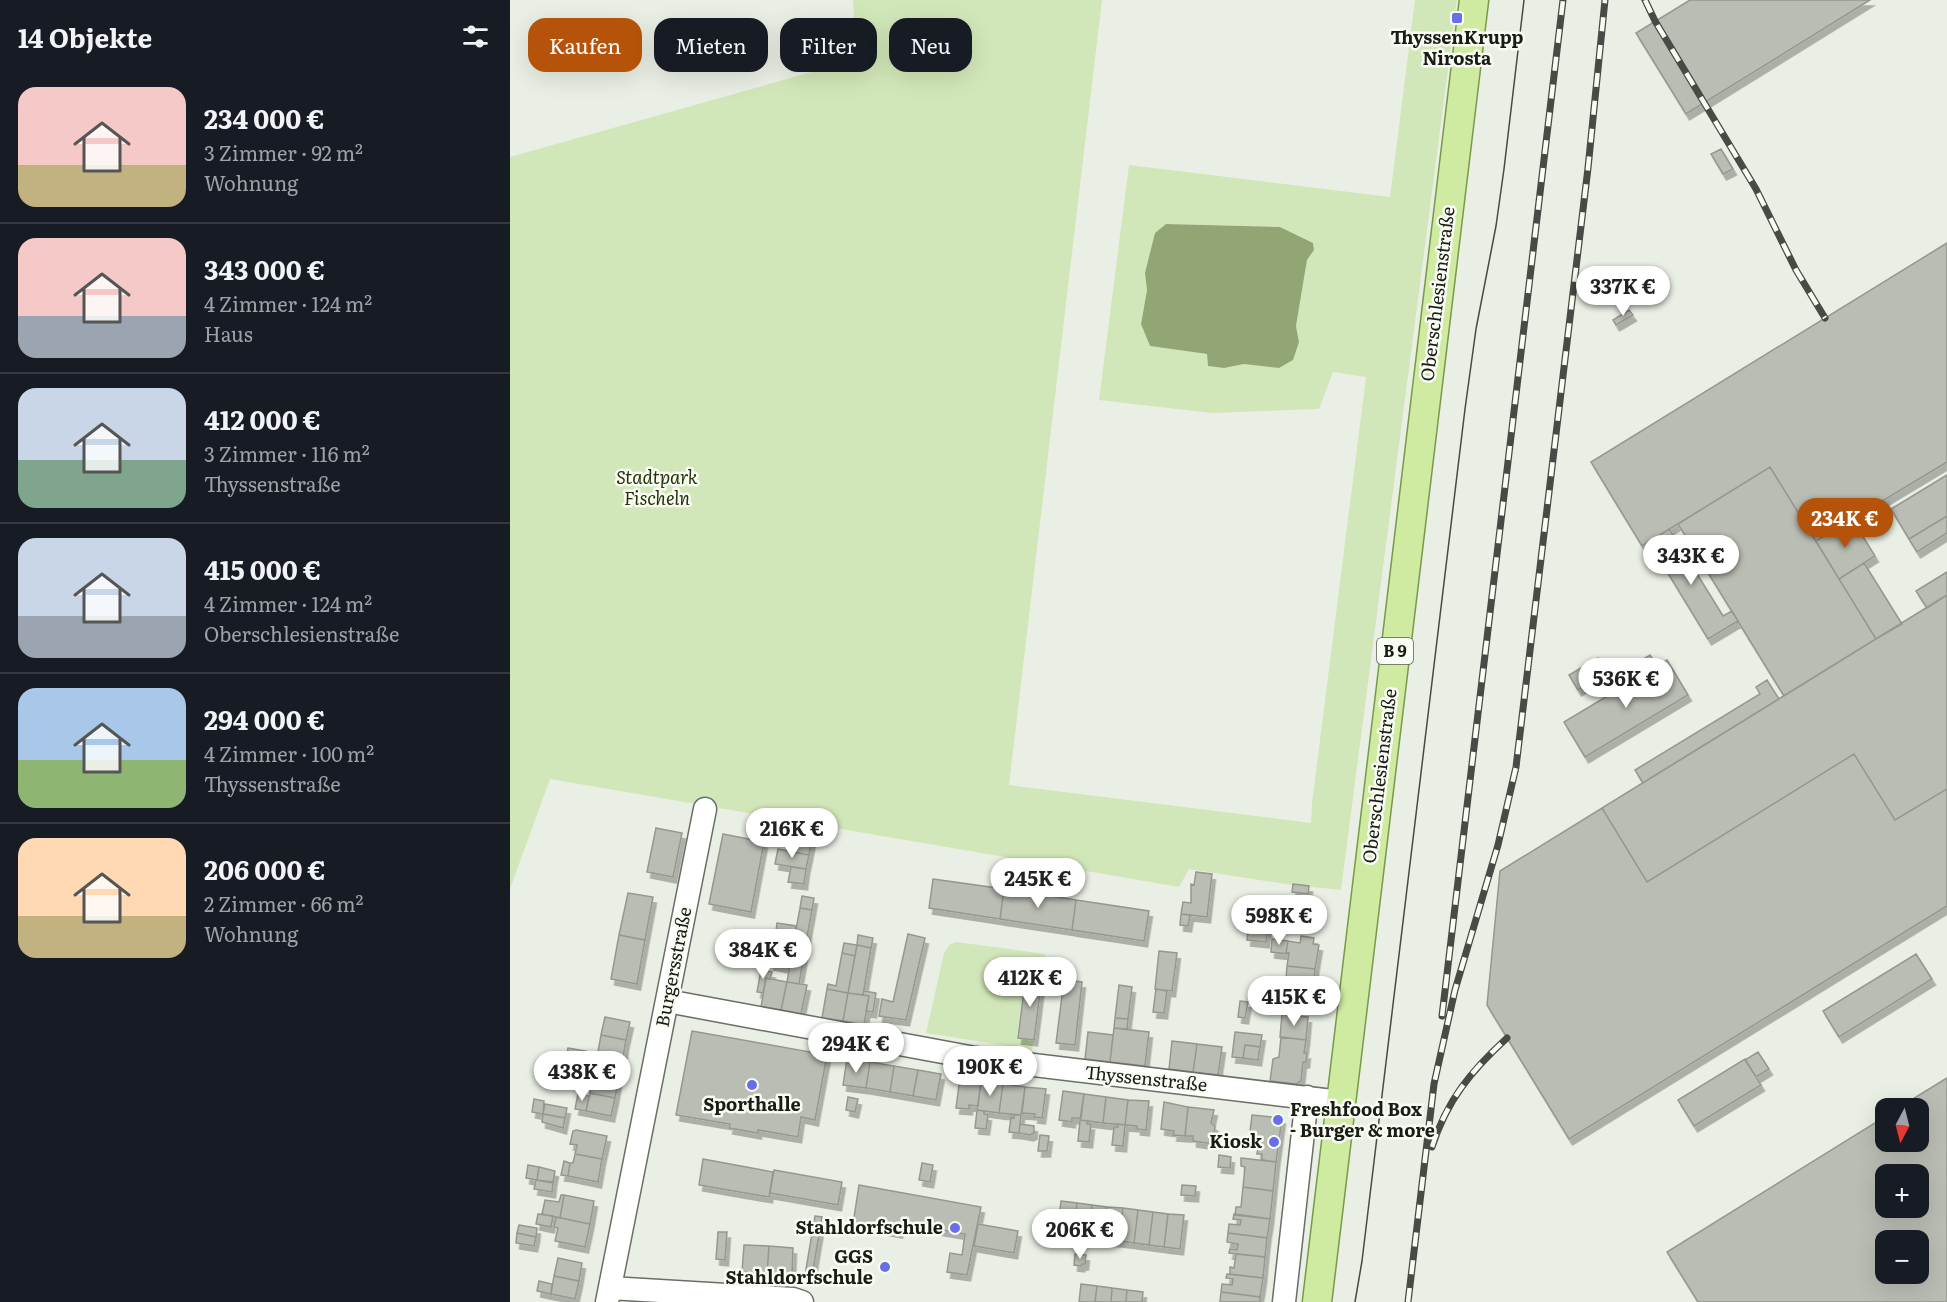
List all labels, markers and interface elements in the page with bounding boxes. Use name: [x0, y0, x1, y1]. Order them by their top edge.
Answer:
marker: ThyssenKrupp Nirosta: [1450, 11, 1464, 25]
text: 14 Objekte: [18, 17, 152, 56]
chip: Kaufen: [528, 18, 642, 72]
chip: Mieten: [654, 18, 768, 72]
chip: Filter: [780, 18, 877, 72]
chip: Neu: [889, 18, 972, 72]
icon: filters: [459, 20, 492, 53]
place label: ThyssenKrupp Nirosta: [1391, 23, 1524, 71]
text: 234 000 €: [204, 98, 325, 137]
icon: home: [66, 111, 138, 183]
text: 3 Zimmer · 92 m²: [204, 137, 363, 167]
text: Wohnung: [204, 167, 298, 197]
street label: Oberschlesienstraße: [1412, 205, 1461, 383]
text: 343 000 €: [204, 249, 325, 288]
icon: home: [66, 262, 138, 334]
pin: 337K €: [1574, 266, 1672, 317]
text: 337K €: [1590, 270, 1656, 300]
text: 4 Zimmer · 124 m²: [204, 288, 372, 318]
text: Haus: [204, 318, 253, 348]
text: 412 000 €: [204, 399, 321, 438]
icon: home: [66, 412, 138, 484]
text: 3 Zimmer · 116 m²: [204, 438, 370, 468]
park label: Stadtpark Fischeln: [616, 463, 698, 511]
text: Thyssenstraße: [204, 468, 341, 498]
pin: 234K €: [1796, 498, 1894, 549]
text: 234K €: [1811, 502, 1879, 532]
pin: 343K €: [1642, 535, 1740, 586]
text: 343K €: [1657, 539, 1725, 569]
text: 415 000 €: [204, 549, 321, 588]
icon: home: [66, 562, 138, 634]
text: 4 Zimmer · 124 m²: [204, 588, 372, 618]
text: Oberschlesienstraße: [204, 618, 399, 648]
road number: B 9: [1377, 638, 1413, 664]
pin: 536K €: [1577, 658, 1675, 709]
text: 536K €: [1592, 662, 1660, 692]
street label: Oberschlesienstraße: [1354, 687, 1403, 865]
text: 294 000 €: [204, 699, 325, 738]
icon: home: [66, 712, 138, 784]
text: 4 Zimmer · 100 m²: [204, 738, 374, 768]
text: Thyssenstraße: [204, 768, 341, 798]
pin: 216K €: [743, 808, 841, 859]
text: 216K €: [760, 812, 824, 842]
text: 206 000 €: [204, 849, 326, 888]
pin: 245K €: [989, 858, 1087, 909]
icon: home: [66, 862, 138, 934]
text: 245K €: [1004, 862, 1072, 892]
text: 2 Zimmer · 66 m²: [204, 888, 364, 918]
pin: 598K €: [1230, 895, 1328, 946]
text: 598K €: [1245, 899, 1313, 929]
street label: Burgersstraße: [648, 904, 697, 1029]
text: Wohnung: [204, 918, 298, 948]
pin: 384K €: [714, 929, 812, 980]
text: 384K €: [729, 933, 797, 963]
pin: 412K €: [981, 957, 1079, 1008]
text: 412K €: [998, 961, 1062, 991]
pin: 415K €: [1245, 976, 1343, 1027]
text: 415K €: [1262, 980, 1326, 1010]
pin: 294K €: [807, 1023, 905, 1074]
text: 294K €: [822, 1027, 890, 1057]
pin: 190K €: [941, 1046, 1039, 1097]
text: 190K €: [957, 1050, 1023, 1080]
pin: 438K €: [533, 1051, 631, 1102]
text: 438K €: [548, 1055, 616, 1085]
street label: Thyssenstraße: [1084, 1058, 1209, 1097]
marker: Sporthalle: [745, 1078, 759, 1092]
place label: Sporthalle: [703, 1090, 801, 1117]
place label: Freshfood Box - Burger & more: [1290, 1095, 1435, 1143]
north arrow: [1875, 1098, 1929, 1152]
map controls: [1875, 1098, 1929, 1284]
marker: Freshfood Box - Burger & more: [1271, 1113, 1285, 1127]
place label: Kiosk: [1209, 1127, 1263, 1154]
marker: Kiosk: [1267, 1135, 1281, 1149]
button: +: [1875, 1164, 1929, 1218]
pin: 206K €: [1031, 1209, 1129, 1260]
place label: Stahldorfschule: [795, 1213, 943, 1240]
text: 206K €: [1046, 1213, 1114, 1243]
marker: Stahldorfschule: [948, 1221, 962, 1235]
button: −: [1875, 1230, 1929, 1284]
place label: GGS Stahldorfschule: [725, 1242, 873, 1290]
marker: GGS Stahldorfschule: [878, 1260, 892, 1274]

